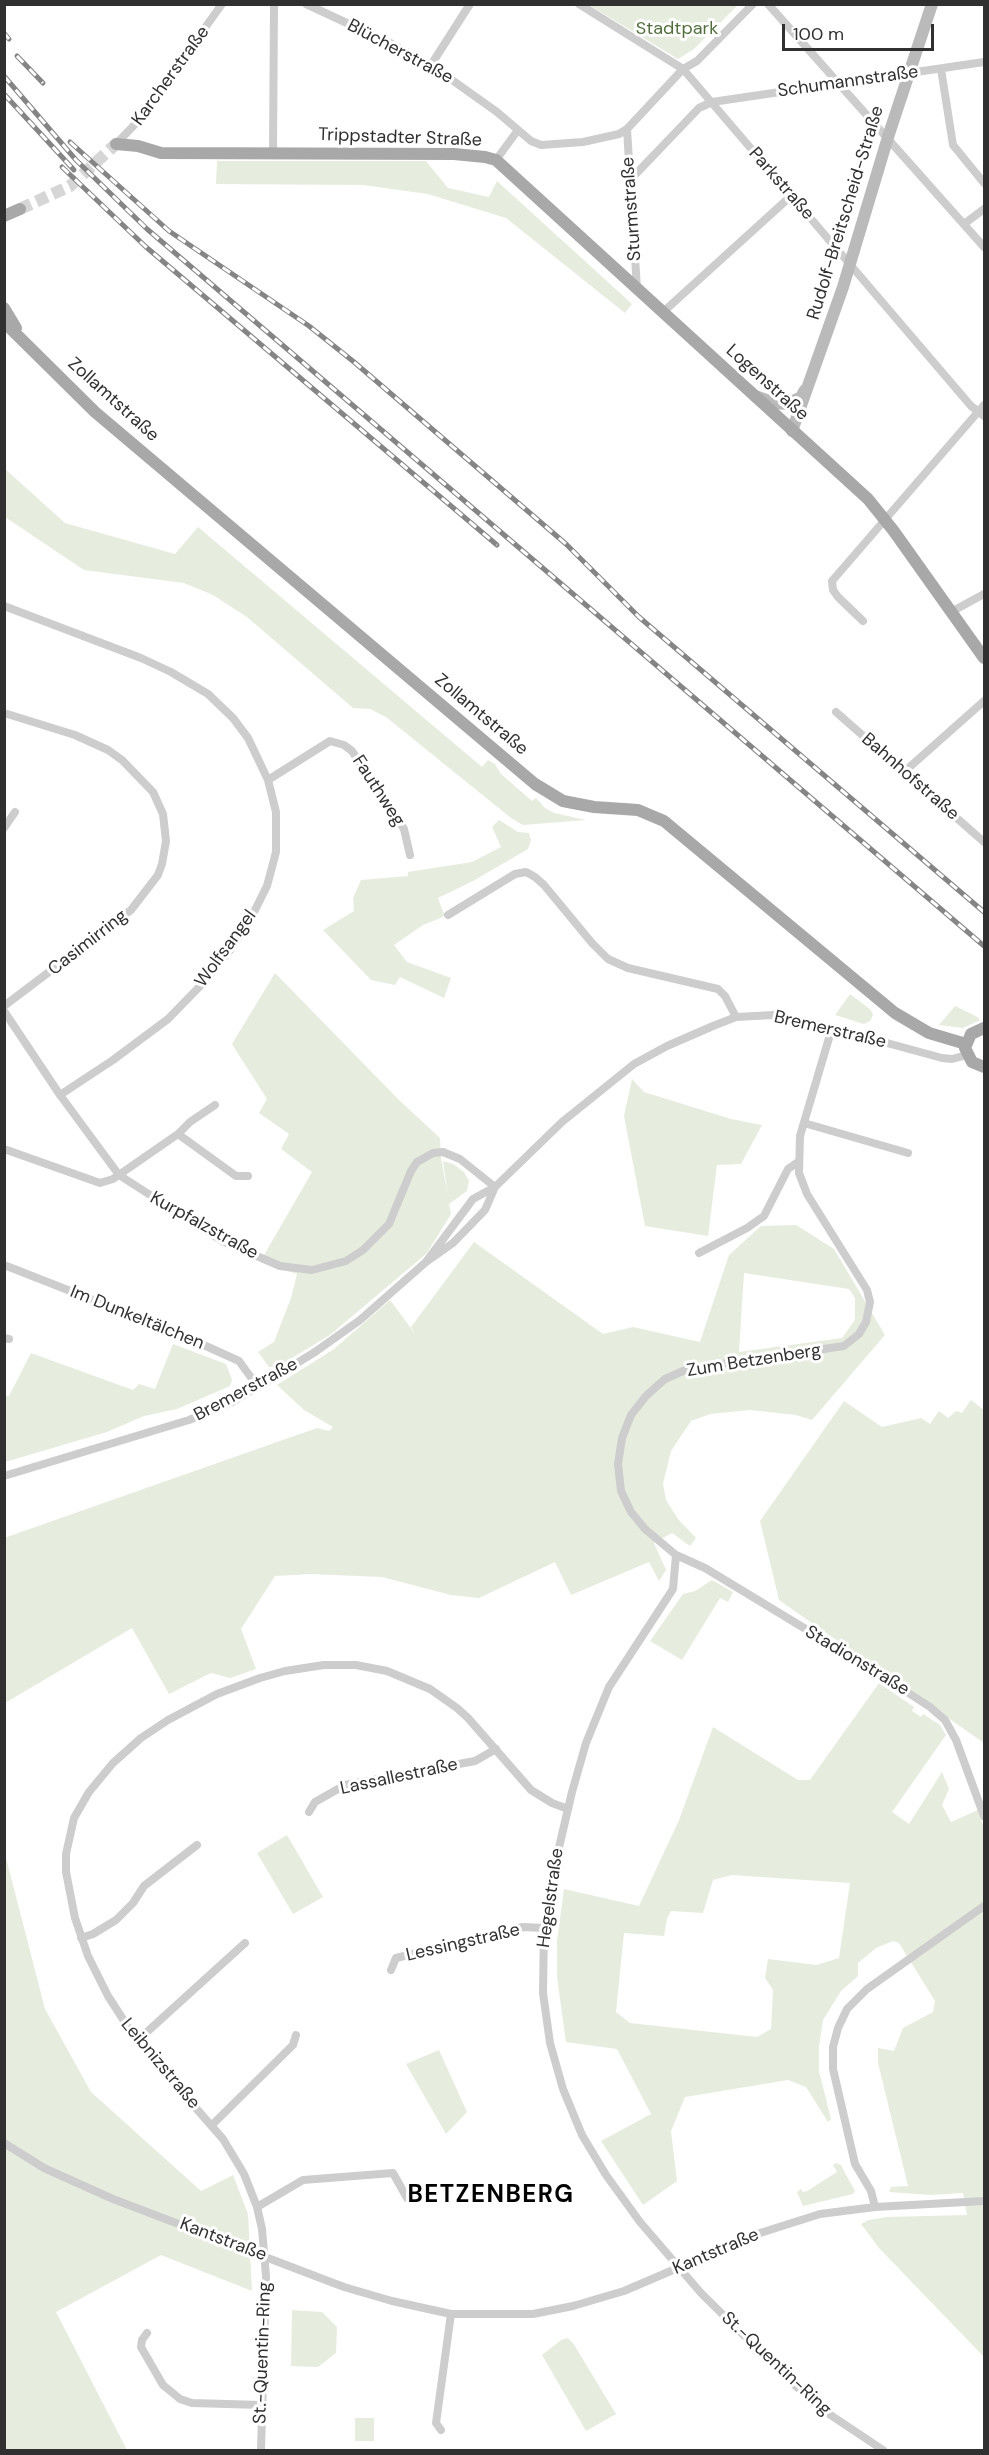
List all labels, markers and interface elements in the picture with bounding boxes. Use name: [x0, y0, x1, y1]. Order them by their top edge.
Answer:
scale bar: [785, 12, 936, 50]
street label: Blücherstraße: [343, 15, 457, 89]
park label: Stadtpark: [636, 18, 718, 40]
street label: Karcherstraße: [128, 22, 214, 130]
text: 100 m: [793, 22, 844, 46]
street label: Schumannstraße: [776, 61, 920, 103]
street label: Rudolf-Breitscheid-Straße: [803, 103, 889, 323]
street label: Trippstadter Straße: [318, 124, 482, 152]
street label: Parkstraße: [744, 143, 818, 225]
street label: Sturmstraße: [618, 156, 646, 262]
street label: Logenstraße: [721, 340, 813, 426]
street label: Zollamtstraße: [63, 353, 163, 447]
street label: Zollamtstraße: [430, 670, 532, 760]
street label: Bahnhofstraße: [857, 729, 963, 825]
street label: Fauthweg: [347, 752, 409, 830]
street label: Casimirring: [44, 905, 132, 981]
street label: Wolfsangel: [191, 906, 261, 992]
street label: Bremerstraße: [772, 1007, 888, 1053]
street label: Kurpfalzstraße: [146, 1187, 262, 1265]
street label: Im Dunkeltälchen: [67, 1281, 207, 1355]
street label: Zum Betzenberg: [685, 1340, 823, 1382]
street label: Bremerstraße: [190, 1354, 302, 1426]
street label: Stadionstraße: [801, 1621, 913, 1701]
street label: Lassallestraße: [338, 1754, 460, 1800]
street label: Hegelstraße: [533, 1847, 569, 1949]
street label: Lessingstraße: [404, 1919, 522, 1967]
street label: Leibnizstraße: [116, 2014, 204, 2114]
district label: BETZENBERG: [407, 2182, 575, 2210]
street label: Kantstraße: [177, 2214, 269, 2266]
street label: Kantstraße: [670, 2224, 762, 2280]
street label: St.-Quentin-Ring: [250, 2281, 276, 2425]
street label: St.-Quentin-Ring: [717, 2308, 835, 2420]

